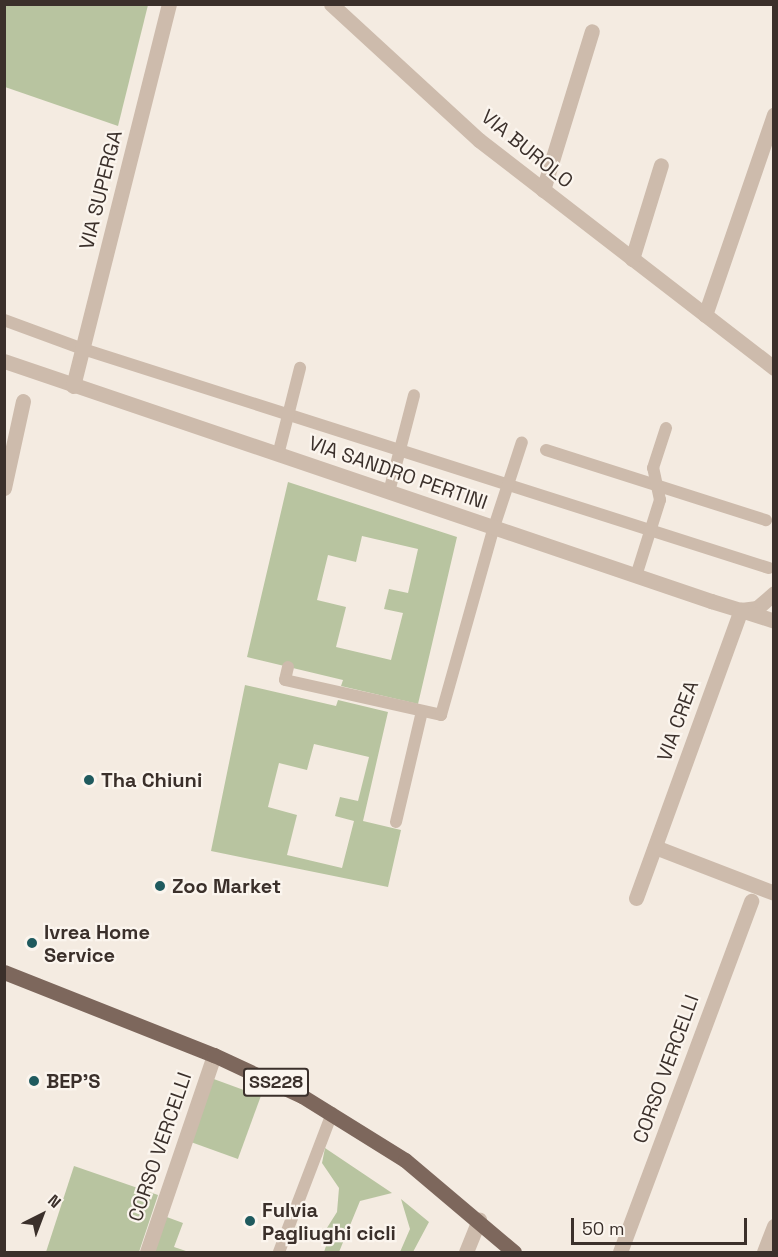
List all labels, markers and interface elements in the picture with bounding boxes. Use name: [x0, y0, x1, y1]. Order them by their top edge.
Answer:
street label: VIA BUROLO: [476, 105, 578, 193]
street label: VIA SUPERGA: [75, 128, 127, 252]
street label: VIA SANDRO PERTINI: [305, 431, 491, 515]
street label: VIA CREA: [652, 677, 704, 765]
place label: Tha Chiuni: [101, 768, 202, 792]
marker: Tha Chiuni: [82, 773, 96, 787]
place label: Zoo Market: [172, 874, 281, 898]
marker: Zoo Market: [153, 879, 167, 893]
place label: Ivrea Home Service: [44, 920, 150, 967]
marker: Ivrea Home Service: [25, 936, 39, 950]
street label: CORSO VERCELLI: [628, 991, 704, 1147]
road number: SS228: [243, 1067, 309, 1097]
place label: BEP'S: [46, 1069, 100, 1093]
street label: CORSO VERCELLI: [123, 1069, 197, 1225]
marker: BEP'S: [27, 1074, 41, 1088]
north arrow: [12, 1185, 72, 1245]
text: N: [43, 1190, 65, 1213]
place label: Fulvia Pagliughi cicli: [262, 1198, 396, 1245]
scale bar: [574, 1206, 750, 1244]
marker: Fulvia Pagliughi cicli: [243, 1214, 257, 1228]
text: 50 m: [582, 1217, 624, 1240]

